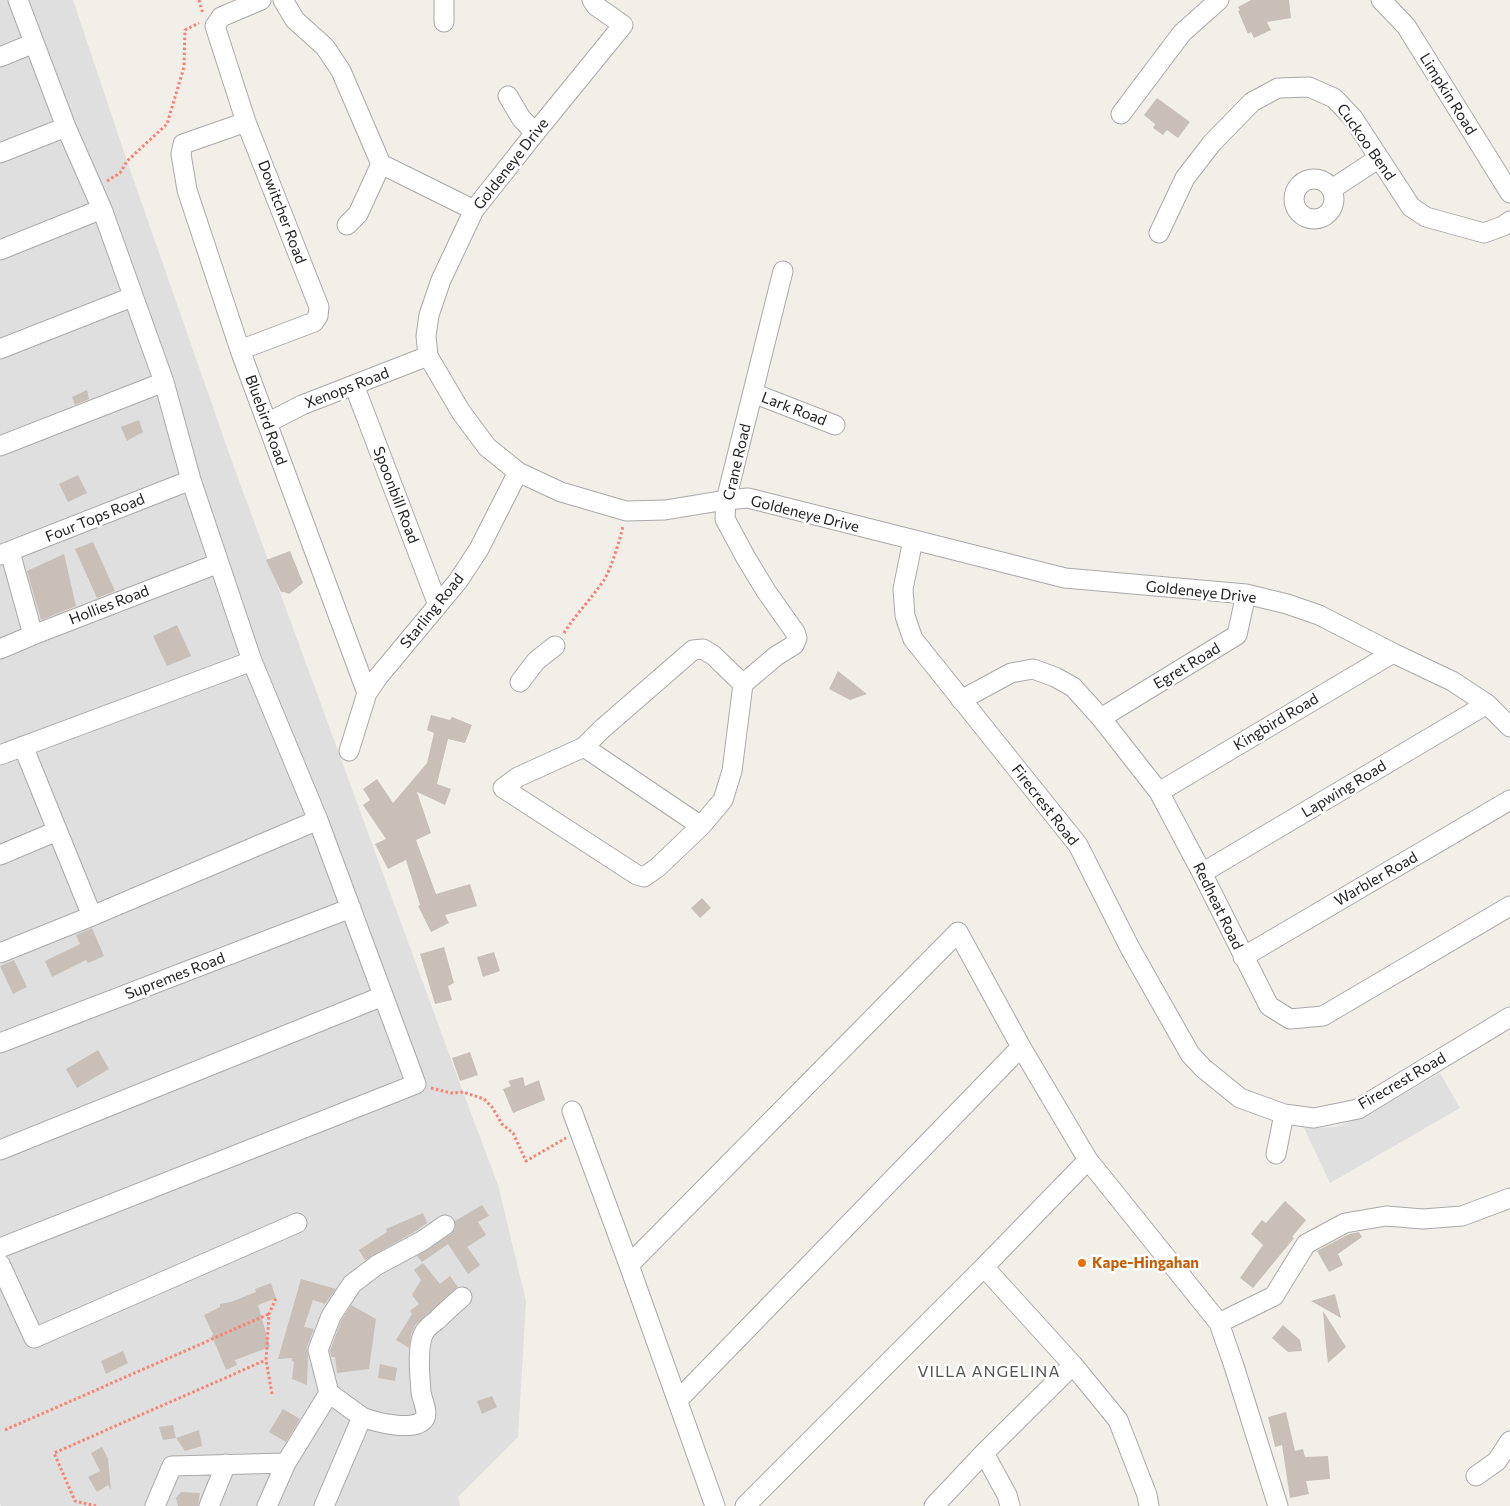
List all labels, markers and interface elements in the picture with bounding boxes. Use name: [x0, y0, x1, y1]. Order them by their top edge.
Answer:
street label: Limpkin Road: [1416, 50, 1480, 138]
street label: Cuckoo Bend: [1333, 100, 1399, 184]
street label: Goldeneye Drive: [470, 115, 552, 213]
street label: Dowitcher Road: [254, 158, 310, 266]
street label: Xenops Road: [302, 364, 392, 412]
street label: Bluebird Road: [241, 372, 291, 468]
street label: Lark Road: [759, 388, 829, 430]
street label: Crane Road: [719, 422, 755, 502]
street label: Spoonbill Road: [369, 444, 423, 546]
street label: Four Tops Road: [43, 490, 147, 546]
street label: Goldeneye Drive: [749, 492, 861, 536]
street label: Starling Road: [396, 570, 468, 652]
street label: Goldeneye Drive: [1145, 577, 1257, 607]
street label: Hollies Road: [66, 581, 152, 629]
street label: Egret Road: [1150, 639, 1224, 693]
street label: Kingbird Road: [1230, 690, 1322, 754]
street label: Lapwing Road: [1298, 757, 1390, 821]
street label: Firecrest Road: [1008, 761, 1082, 849]
street label: Warbler Road: [1331, 848, 1421, 910]
street label: Redheat Road: [1189, 860, 1247, 952]
street label: Supremes Road: [123, 949, 227, 1003]
street label: Firecrest Road: [1355, 1049, 1449, 1113]
place label: Kape-Hingahan: [1092, 1254, 1199, 1272]
marker: Kape-Hingahan: [1076, 1257, 1088, 1269]
district label: VILLA ANGELINA: [916, 1362, 1062, 1382]

